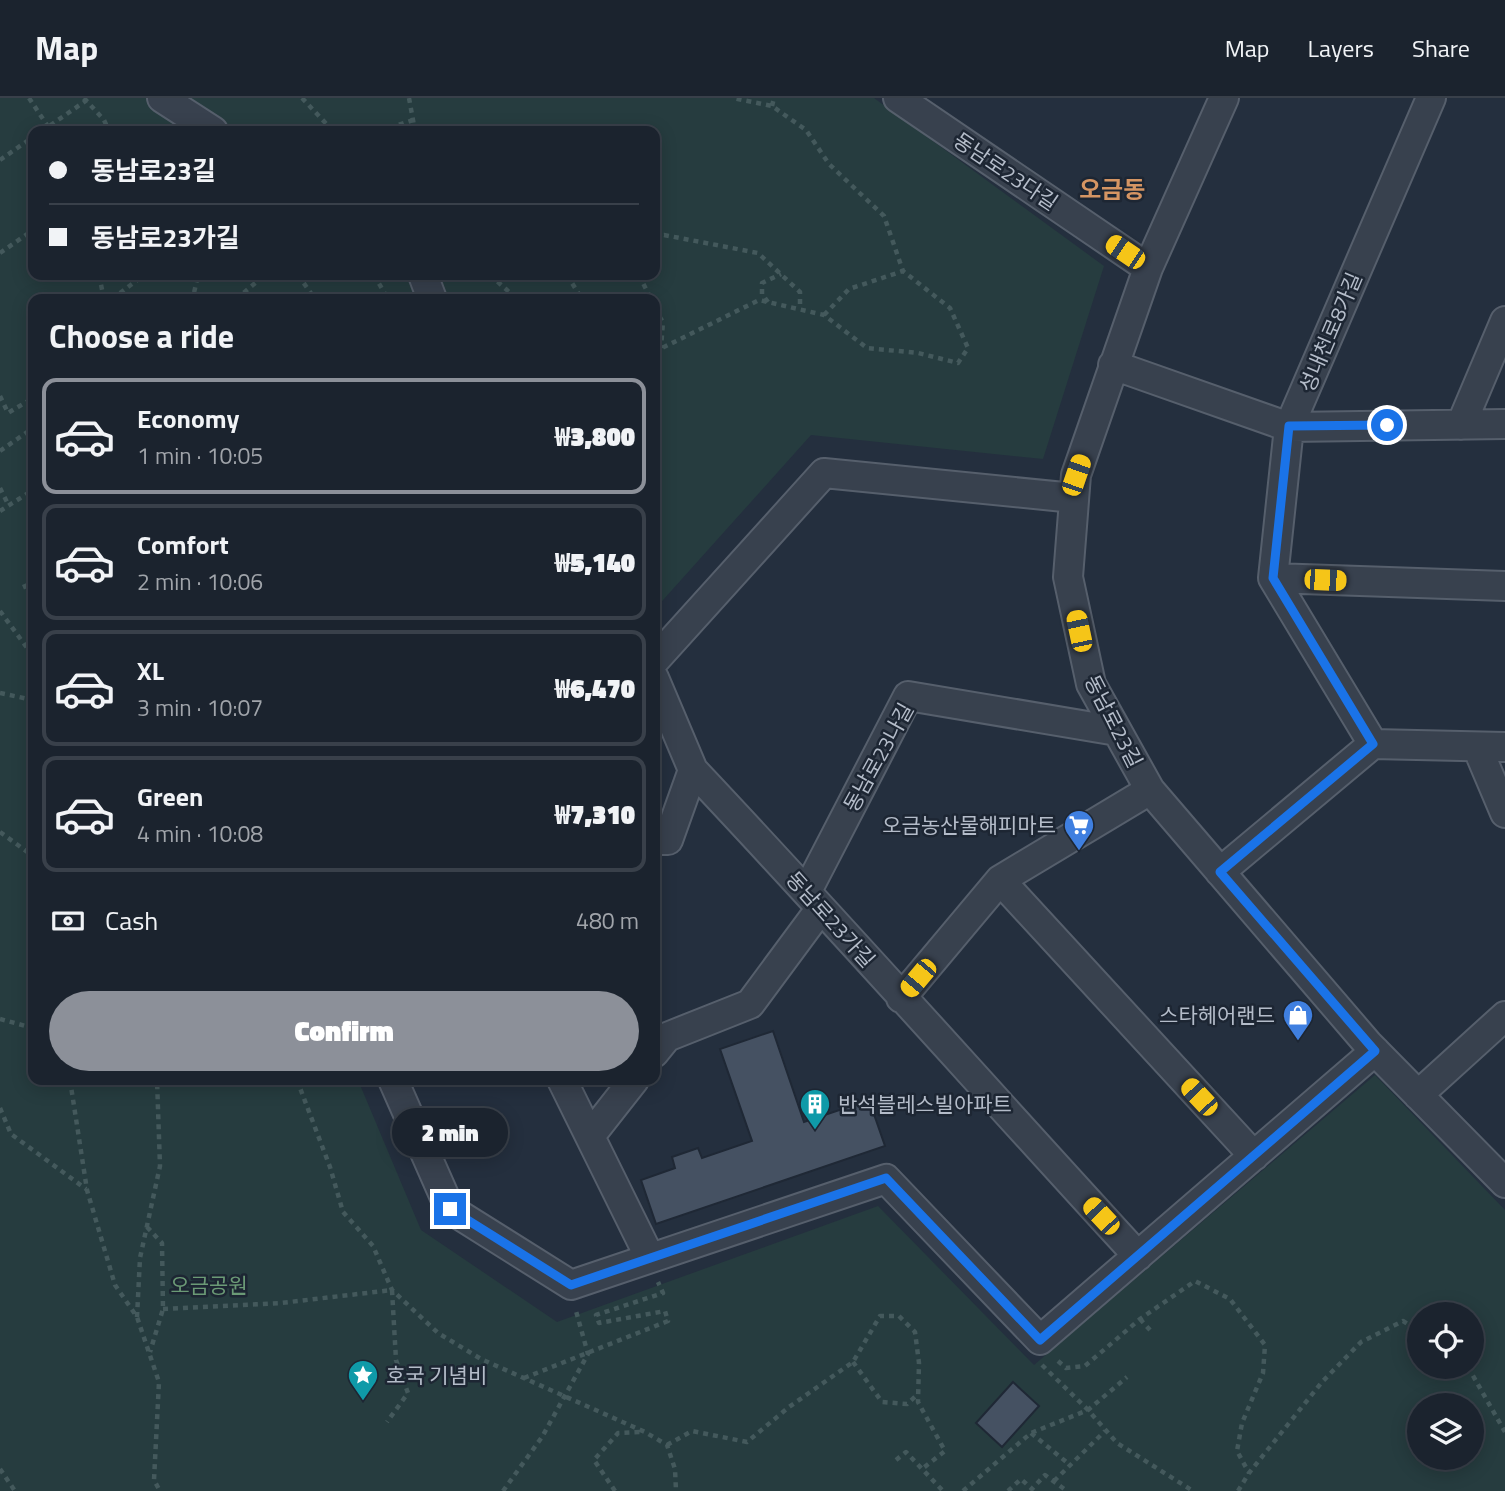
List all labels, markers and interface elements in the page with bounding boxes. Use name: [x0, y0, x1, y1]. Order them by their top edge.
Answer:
text: Map: [35, 23, 98, 73]
text: Map: [1225, 30, 1270, 66]
text: Layers: [1308, 30, 1374, 66]
text: Share: [1412, 30, 1470, 66]
street label: 동남로23다길: [947, 124, 1065, 218]
text: 동남로23길: [91, 151, 216, 190]
district label: 오금동: [1079, 171, 1145, 207]
text: 동남로23가길: [91, 218, 240, 257]
car: [1102, 232, 1149, 272]
street label: 성내천로8가길: [1290, 267, 1370, 397]
text: Choose a ride: [49, 312, 234, 360]
text: Economy: [137, 399, 239, 438]
icon: car: [53, 405, 116, 468]
route start: [1371, 409, 1403, 441]
text: ₩3,800: [555, 417, 635, 456]
text: 1 min · 10:05: [137, 438, 263, 473]
car: [1060, 452, 1093, 498]
text: Comfort: [137, 525, 229, 564]
icon: car: [53, 531, 116, 594]
text: ₩5,140: [555, 543, 635, 582]
text: 2 min · 10:06: [137, 564, 263, 599]
car: [1304, 569, 1347, 591]
car: [1065, 608, 1094, 654]
text: XL: [137, 651, 164, 690]
icon: car: [53, 657, 116, 720]
text: ₩6,470: [555, 669, 635, 708]
street label: 동남로23길: [1077, 669, 1151, 773]
text: 3 min · 10:07: [137, 690, 263, 725]
street label: 동남로23나길: [835, 697, 921, 817]
text: Green: [137, 777, 203, 816]
icon: car: [53, 783, 116, 846]
text: ₩7,310: [555, 795, 635, 834]
supermarket icon: 오금농산물해피마트: [1062, 808, 1096, 852]
place label: 오금농산물해피마트: [882, 809, 1056, 841]
text: 4 min · 10:08: [137, 816, 263, 851]
street label: 동남로23가길: [779, 864, 883, 974]
text: Cash: [105, 901, 158, 940]
icon: cash: [49, 902, 87, 940]
text: 480 m: [576, 903, 639, 938]
car: [897, 955, 940, 1001]
button: Confirm: [49, 991, 639, 1071]
shop icon: 스타헤어랜드: [1281, 998, 1315, 1042]
place label: 스타헤어랜드: [1159, 999, 1275, 1031]
car: [1177, 1074, 1222, 1120]
building icon: 반석블레스빌아파트: [798, 1087, 832, 1131]
place label: 반석블레스빌아파트: [838, 1088, 1012, 1120]
callout: 2 min: [392, 1108, 508, 1156]
text: 2 min: [421, 1115, 479, 1150]
route end: [434, 1193, 466, 1225]
car: [1079, 1193, 1124, 1239]
park label: 오금공원: [170, 1269, 248, 1301]
map controls: [1407, 1302, 1484, 1470]
button: locate: [1407, 1302, 1484, 1379]
place icon: 호국 기념비: [346, 1358, 380, 1402]
place label: 호국 기념비: [386, 1359, 487, 1391]
button: layers: [1407, 1393, 1484, 1470]

